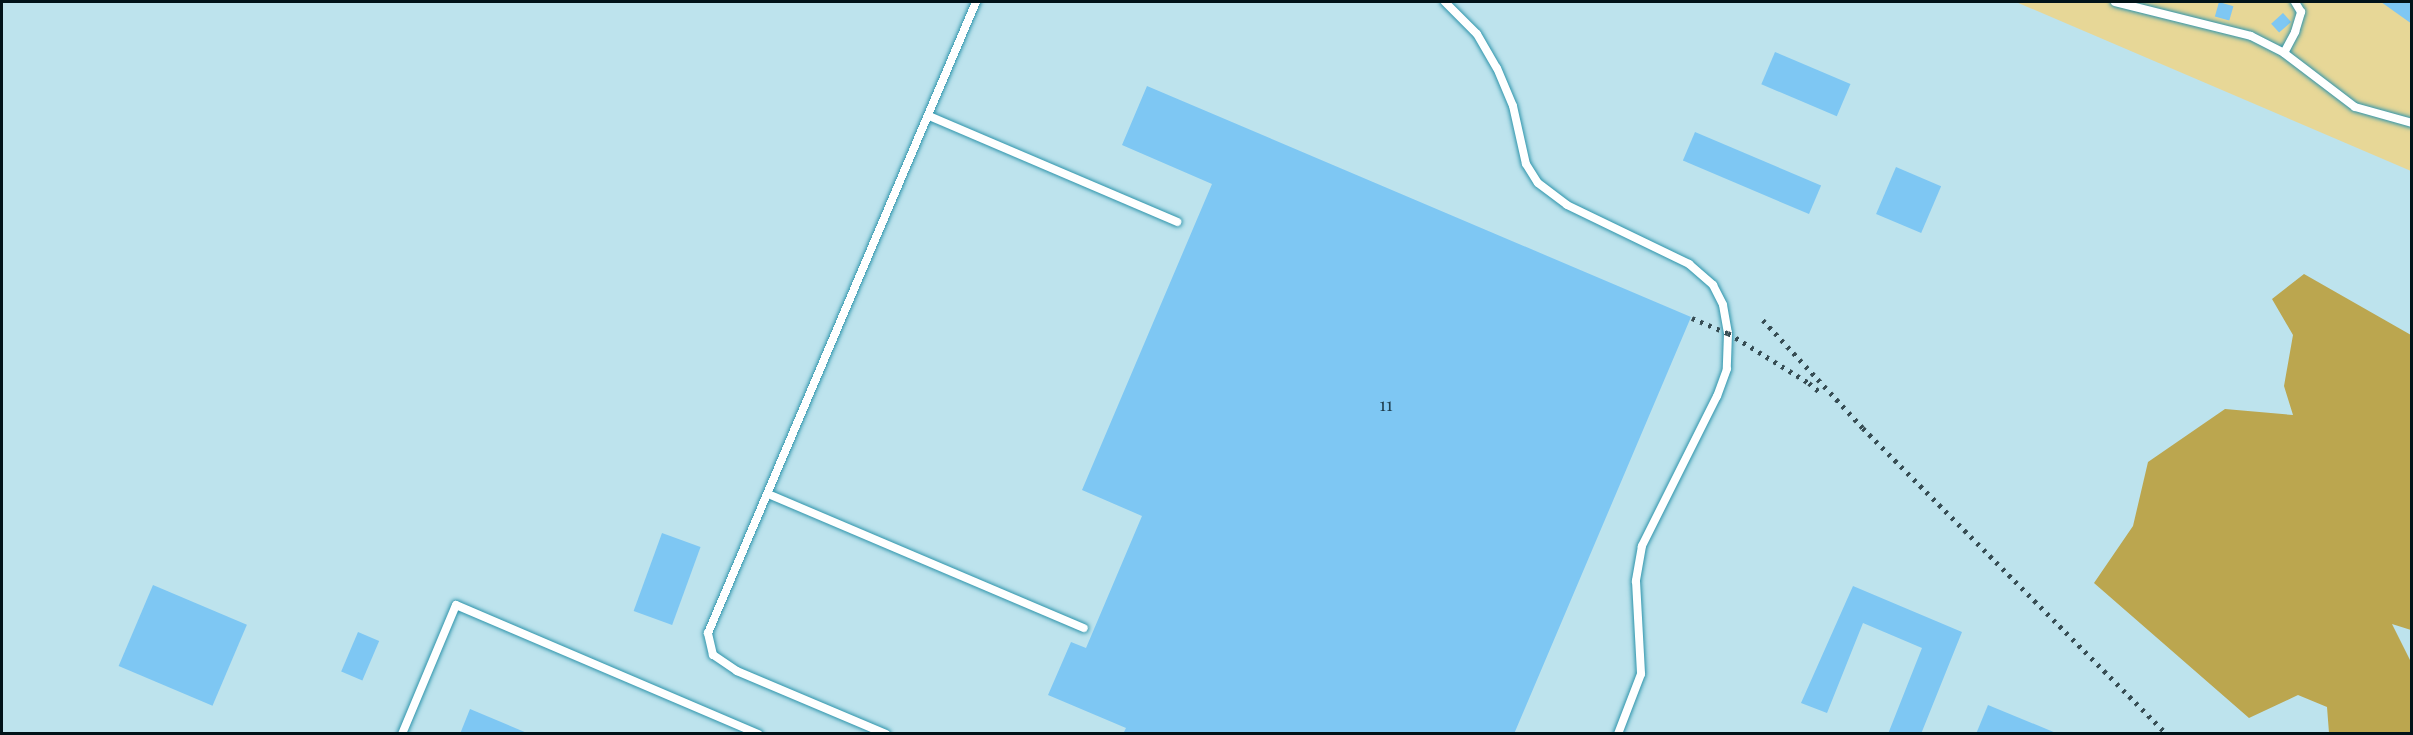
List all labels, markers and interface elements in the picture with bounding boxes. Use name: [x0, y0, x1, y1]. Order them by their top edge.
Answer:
house number: 11: [1379, 393, 1393, 415]

